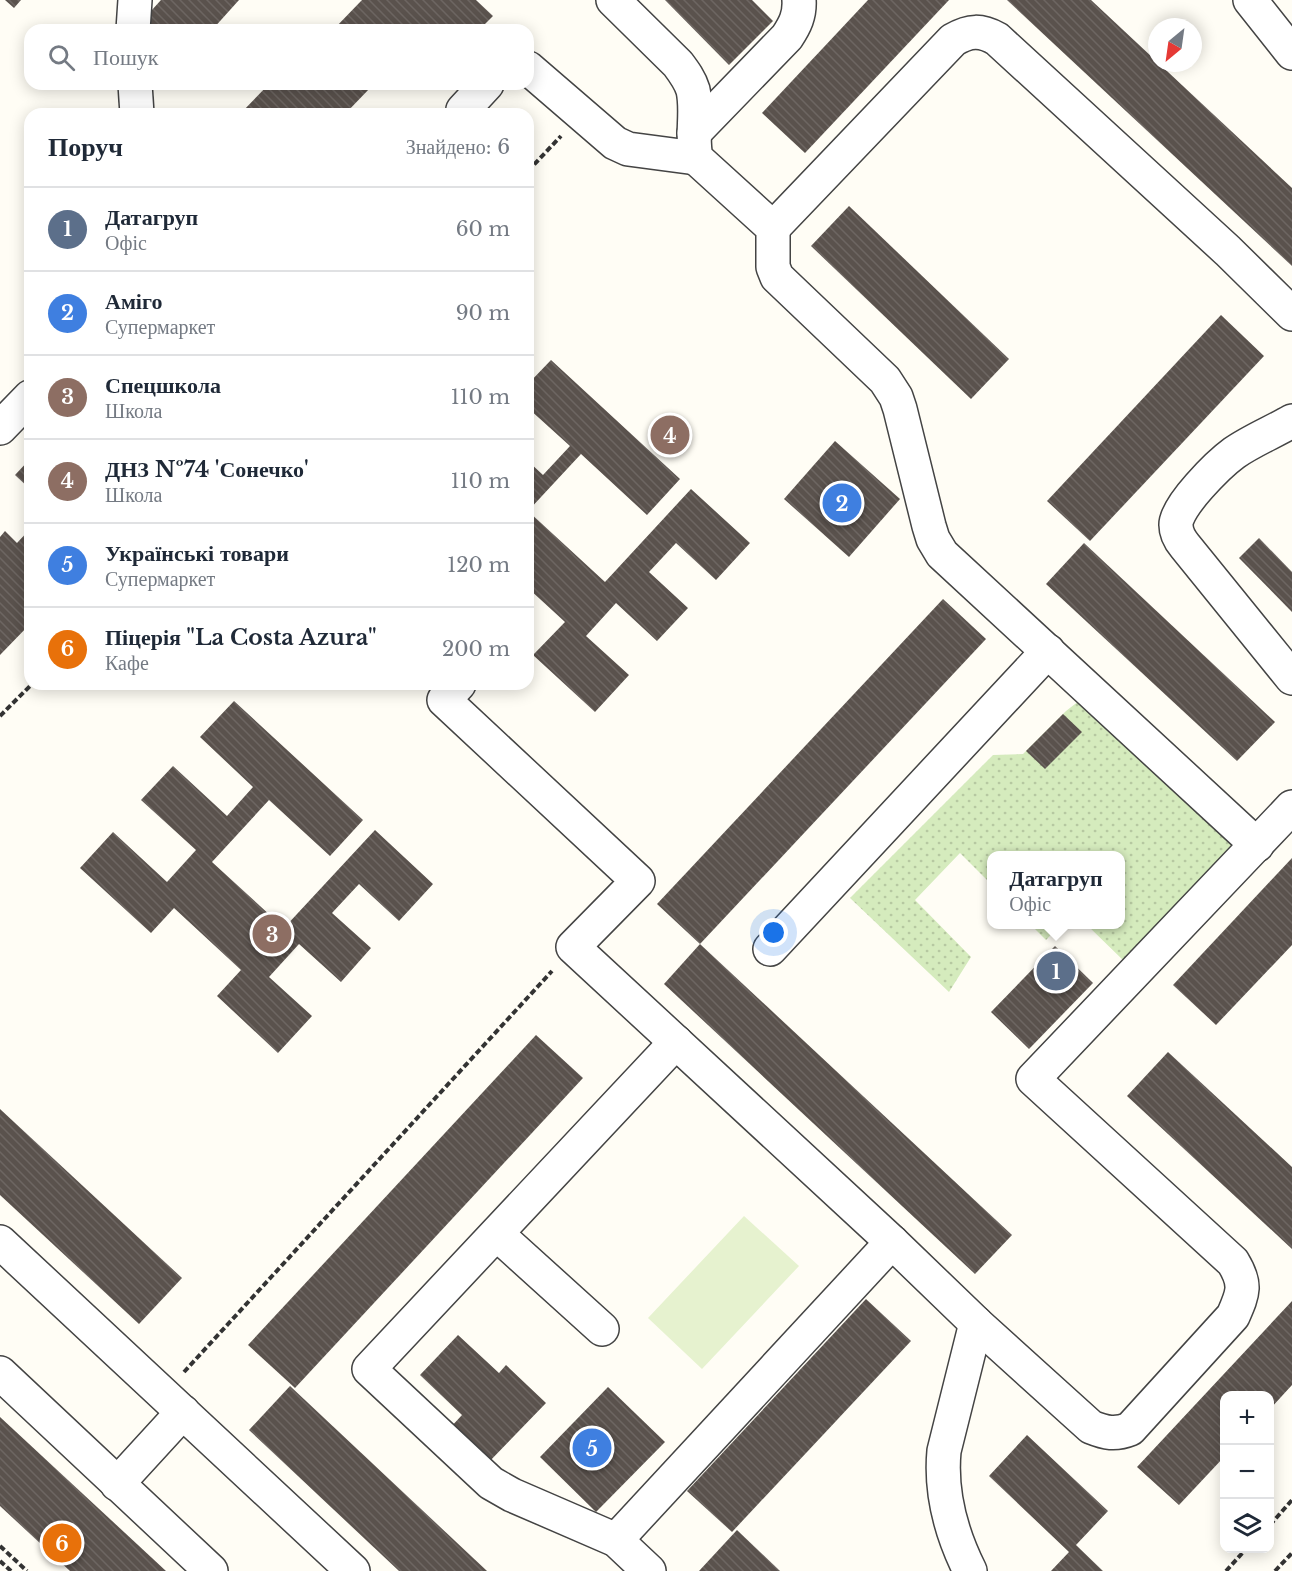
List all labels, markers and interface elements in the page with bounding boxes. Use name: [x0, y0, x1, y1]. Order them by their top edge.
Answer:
north arrow: [1148, 18, 1202, 72]
search box: [24, 24, 534, 90]
icon: search: [45, 41, 78, 74]
text: Пошук: [93, 44, 159, 71]
text: Поруч: [48, 131, 123, 163]
text: Знайдено: 6: [406, 135, 510, 159]
text: Датагруп: [105, 204, 198, 231]
text: 1: [63, 217, 72, 241]
text: 60 m: [456, 217, 510, 241]
text: Офіс: [105, 231, 147, 255]
text: Аміго: [105, 288, 162, 315]
text: 2: [61, 301, 74, 325]
text: 90 m: [456, 301, 510, 325]
text: Супермаркет: [105, 315, 215, 339]
text: Спецшкола: [105, 372, 221, 399]
text: 3: [61, 385, 74, 409]
text: 110 m: [451, 385, 510, 409]
text: Школа: [105, 399, 162, 423]
pin: 4: [650, 412, 690, 458]
text: ДНЗ №74 'Сонечко': [105, 456, 309, 483]
text: 4: [61, 469, 74, 493]
text: 110 m: [451, 469, 510, 493]
pin: 2: [822, 480, 862, 526]
text: Школа: [105, 483, 162, 507]
text: Українські товари: [105, 540, 289, 567]
text: 5: [62, 553, 73, 577]
text: 120 m: [447, 553, 510, 577]
text: Супермаркет: [105, 567, 215, 591]
text: Піцерія "La Costa Azura": [105, 624, 377, 651]
text: 6: [61, 637, 74, 661]
text: 200 m: [442, 637, 510, 661]
text: Кафе: [105, 651, 149, 675]
popup: [987, 851, 1125, 929]
text: Датагруп: [1009, 865, 1103, 892]
text: Офіс: [1009, 892, 1051, 916]
pin: 3: [252, 912, 292, 956]
your location: [759, 918, 788, 947]
pin: 1: [1036, 948, 1076, 994]
map controls: [1220, 1391, 1274, 1553]
button: +: [1220, 1391, 1274, 1445]
pin: 5: [572, 1426, 612, 1470]
button: −: [1220, 1445, 1274, 1499]
button: layers: [1220, 1499, 1274, 1553]
pin: 6: [42, 1520, 82, 1566]

